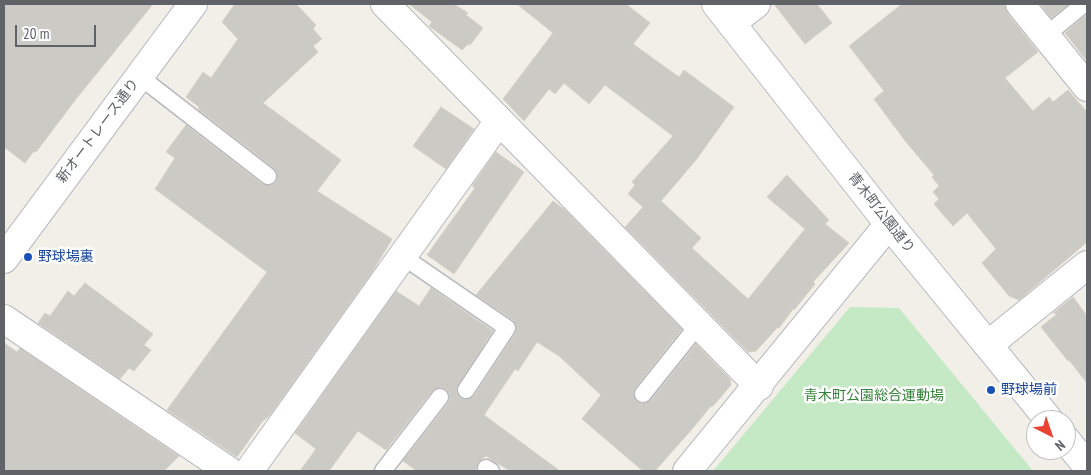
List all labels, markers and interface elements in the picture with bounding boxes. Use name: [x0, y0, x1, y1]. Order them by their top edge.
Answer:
scale bar: [18, 15, 99, 47]
text: 20 m: [23, 24, 49, 43]
street label: 新オートレース通り: [53, 76, 143, 186]
street label: 青木町公園通り: [844, 169, 918, 257]
place label: 野球場裏: [38, 249, 94, 265]
marker: 野球場裏: [22, 251, 34, 263]
place label: 野球場前: [1001, 382, 1057, 398]
marker: 野球場前: [985, 384, 997, 396]
park label: 青木町公園総合運動場: [804, 388, 944, 404]
north arrow: [1026, 410, 1076, 460]
text: N: [1051, 436, 1069, 455]

